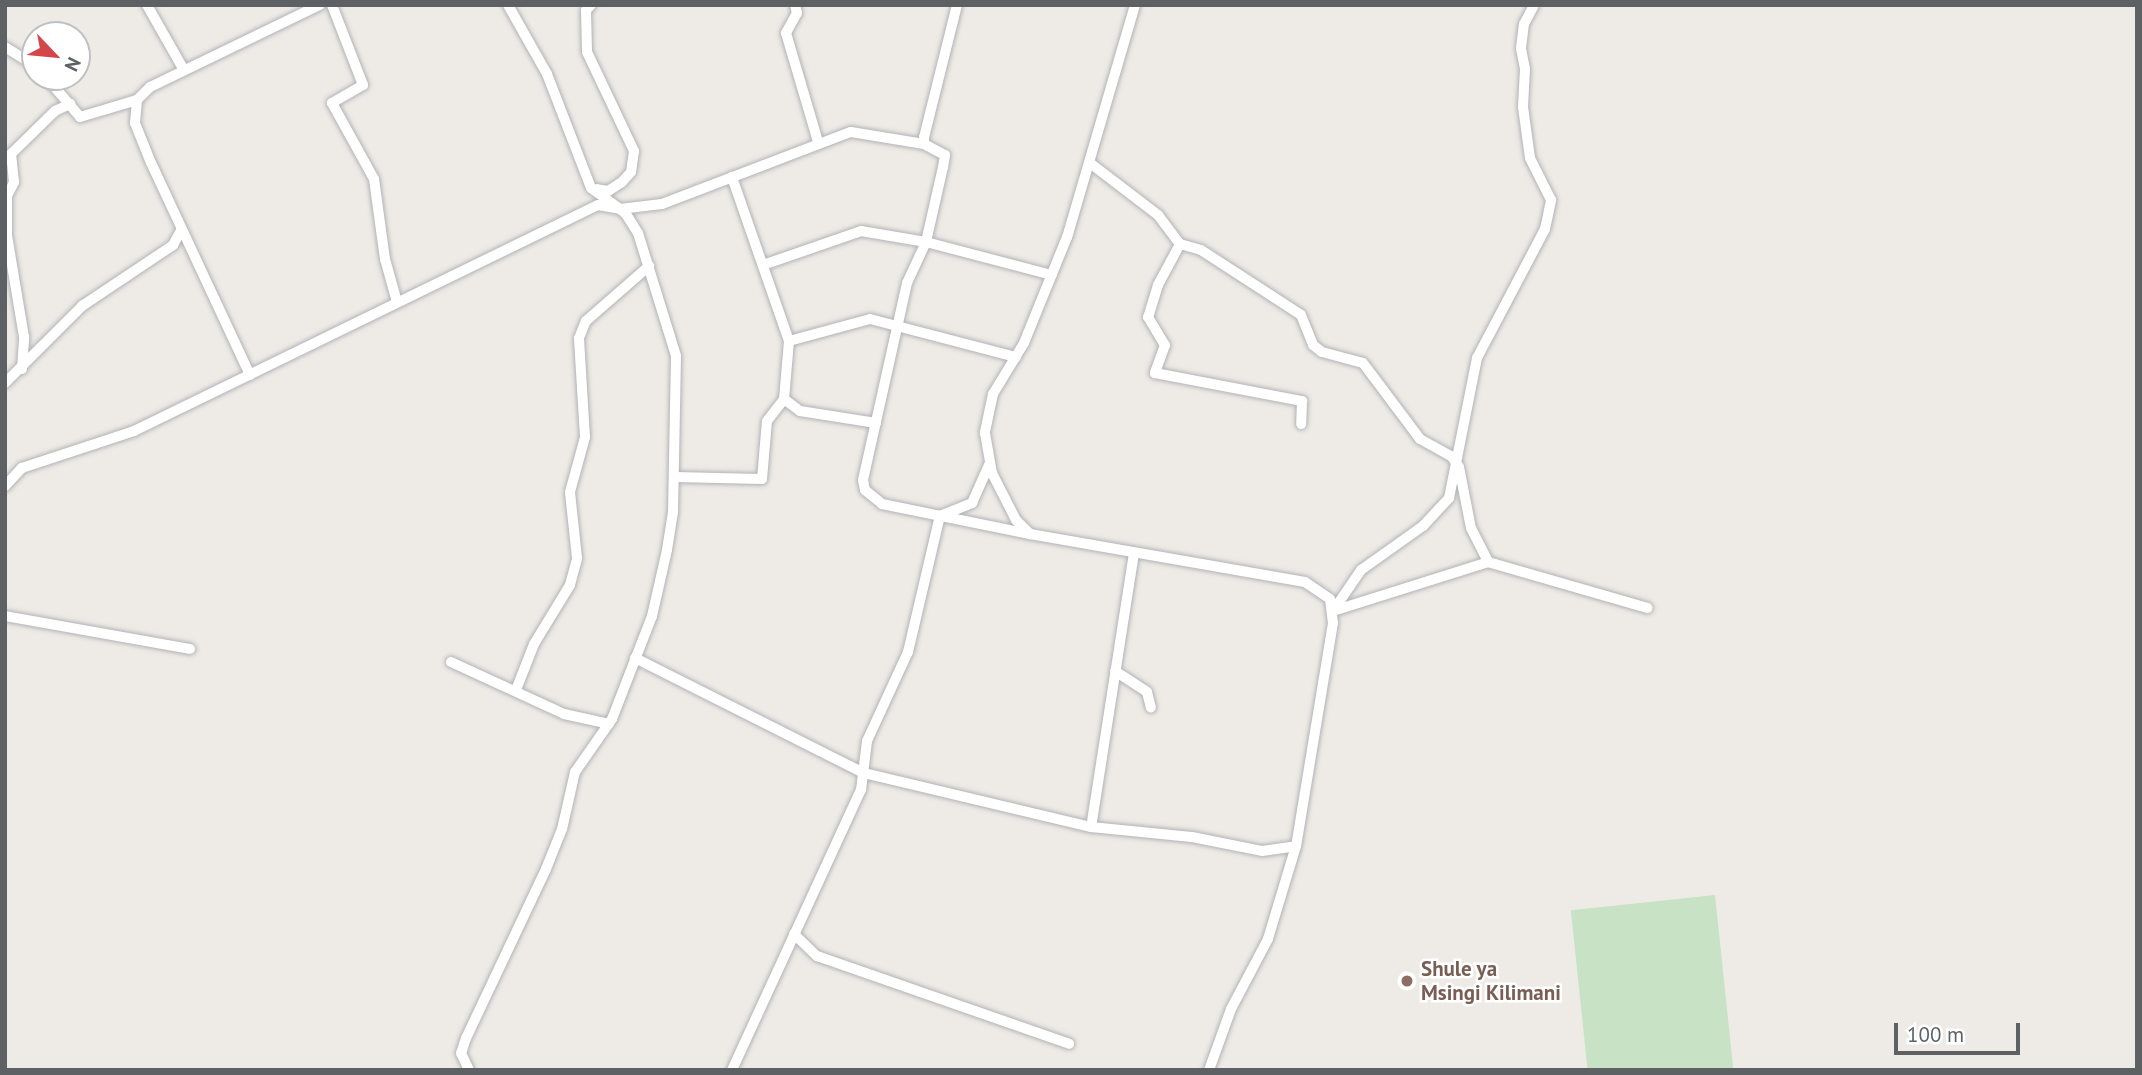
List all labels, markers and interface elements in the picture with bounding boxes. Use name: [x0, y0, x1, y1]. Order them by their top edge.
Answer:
north arrow: [21, 21, 91, 91]
text: N: [60, 53, 87, 75]
place label: Shule ya Msingi Kilimani: [1421, 956, 1561, 1006]
marker: Shule ya Msingi Kilimani: [1399, 973, 1415, 989]
scale bar: [1897, 1009, 2023, 1052]
text: 100 m: [1907, 1021, 1964, 1048]

